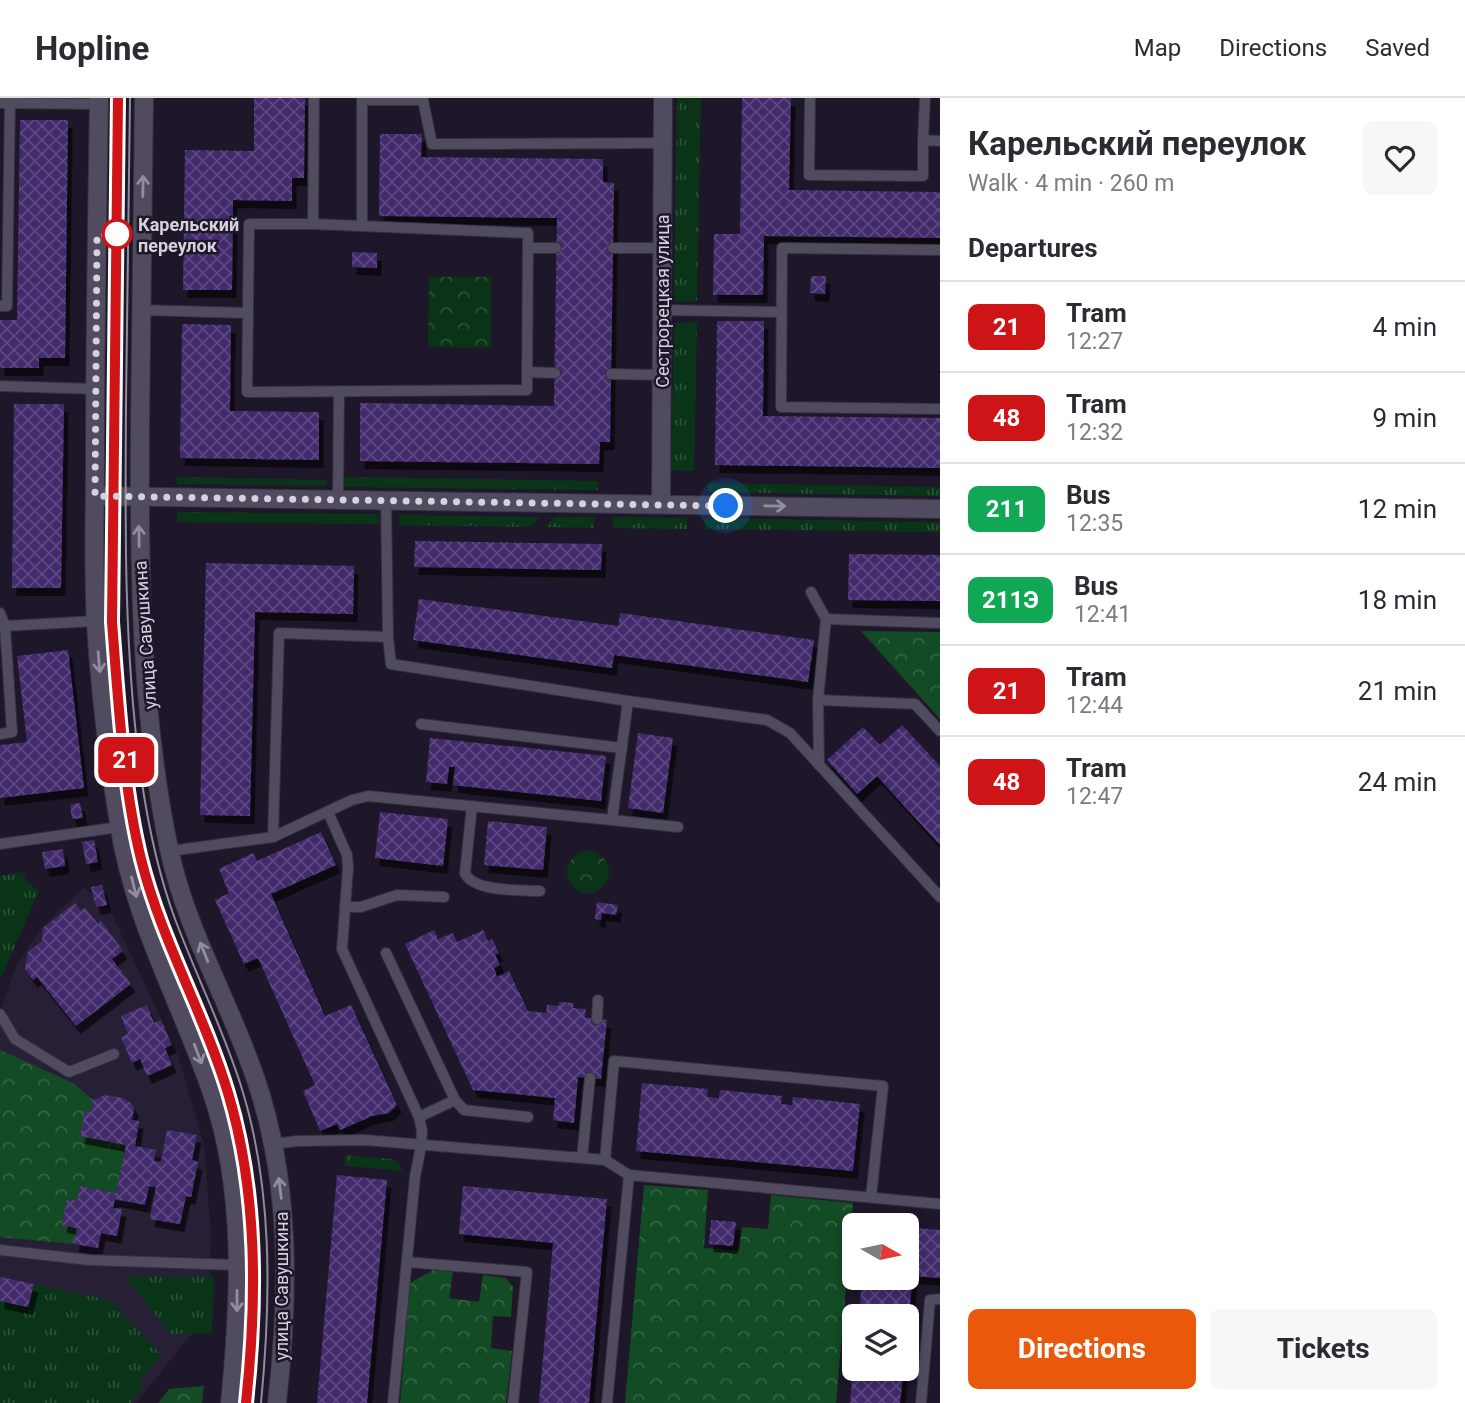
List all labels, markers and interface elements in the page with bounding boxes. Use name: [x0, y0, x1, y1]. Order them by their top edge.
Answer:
text: Hopline: [35, 29, 149, 68]
text: Map: [1134, 34, 1181, 62]
text: Directions: [1219, 34, 1327, 62]
text: Saved: [1365, 34, 1430, 62]
button: heart: [1363, 121, 1437, 195]
text: Карельский переулок: [968, 124, 1306, 163]
text: Walk · 4 min · 260 m: [968, 170, 1174, 197]
one-way arrow: [136, 174, 150, 197]
place label: Карельский переулок: [138, 214, 239, 256]
street label: Сестрорецкая улица: [652, 214, 673, 388]
marker: Карельский переулок: [102, 219, 132, 249]
text: Departures: [968, 233, 1098, 263]
text: Tram: [1066, 298, 1127, 328]
text: 4 min: [1372, 312, 1437, 342]
text: 21: [993, 313, 1020, 341]
text: 12:27: [1066, 328, 1123, 355]
text: Tram: [1066, 389, 1127, 419]
text: 9 min: [1372, 403, 1437, 433]
text: 48: [993, 404, 1020, 432]
text: 12:32: [1066, 419, 1123, 446]
text: Bus: [1066, 480, 1111, 510]
your location: [708, 488, 743, 523]
text: 12 min: [1358, 494, 1437, 524]
text: 211: [986, 495, 1027, 523]
one-way arrow: [764, 500, 787, 513]
text: 12:35: [1066, 510, 1123, 537]
one-way arrow: [133, 524, 146, 547]
street label: улица Савушкина: [129, 560, 161, 710]
text: Bus: [1074, 571, 1118, 601]
text: 18 min: [1358, 585, 1437, 615]
text: 211Э: [982, 586, 1039, 614]
text: 12:41: [1074, 601, 1131, 628]
one-way arrow: [93, 651, 106, 673]
text: Tram: [1066, 662, 1127, 692]
text: 21 min: [1358, 676, 1437, 706]
text: 21: [993, 677, 1020, 705]
text: 12:44: [1066, 692, 1123, 719]
line badge: 21: [94, 737, 158, 783]
text: 21: [112, 746, 140, 774]
text: Tram: [1066, 753, 1127, 783]
text: 24 min: [1358, 767, 1437, 797]
text: 48: [993, 768, 1020, 796]
text: 12:47: [1066, 783, 1123, 810]
one-way arrow: [128, 875, 141, 898]
one-way arrow: [197, 941, 210, 963]
one-way arrow: [193, 1043, 206, 1065]
one-way arrow: [273, 1177, 286, 1200]
street label: улица Савушкина: [271, 1212, 292, 1360]
north arrow: [842, 1213, 919, 1290]
map controls: [842, 1213, 919, 1381]
one-way arrow: [230, 1290, 243, 1313]
button: layers: [842, 1304, 919, 1381]
button: Directions: [968, 1309, 1196, 1389]
button: Tickets: [1210, 1309, 1437, 1389]

